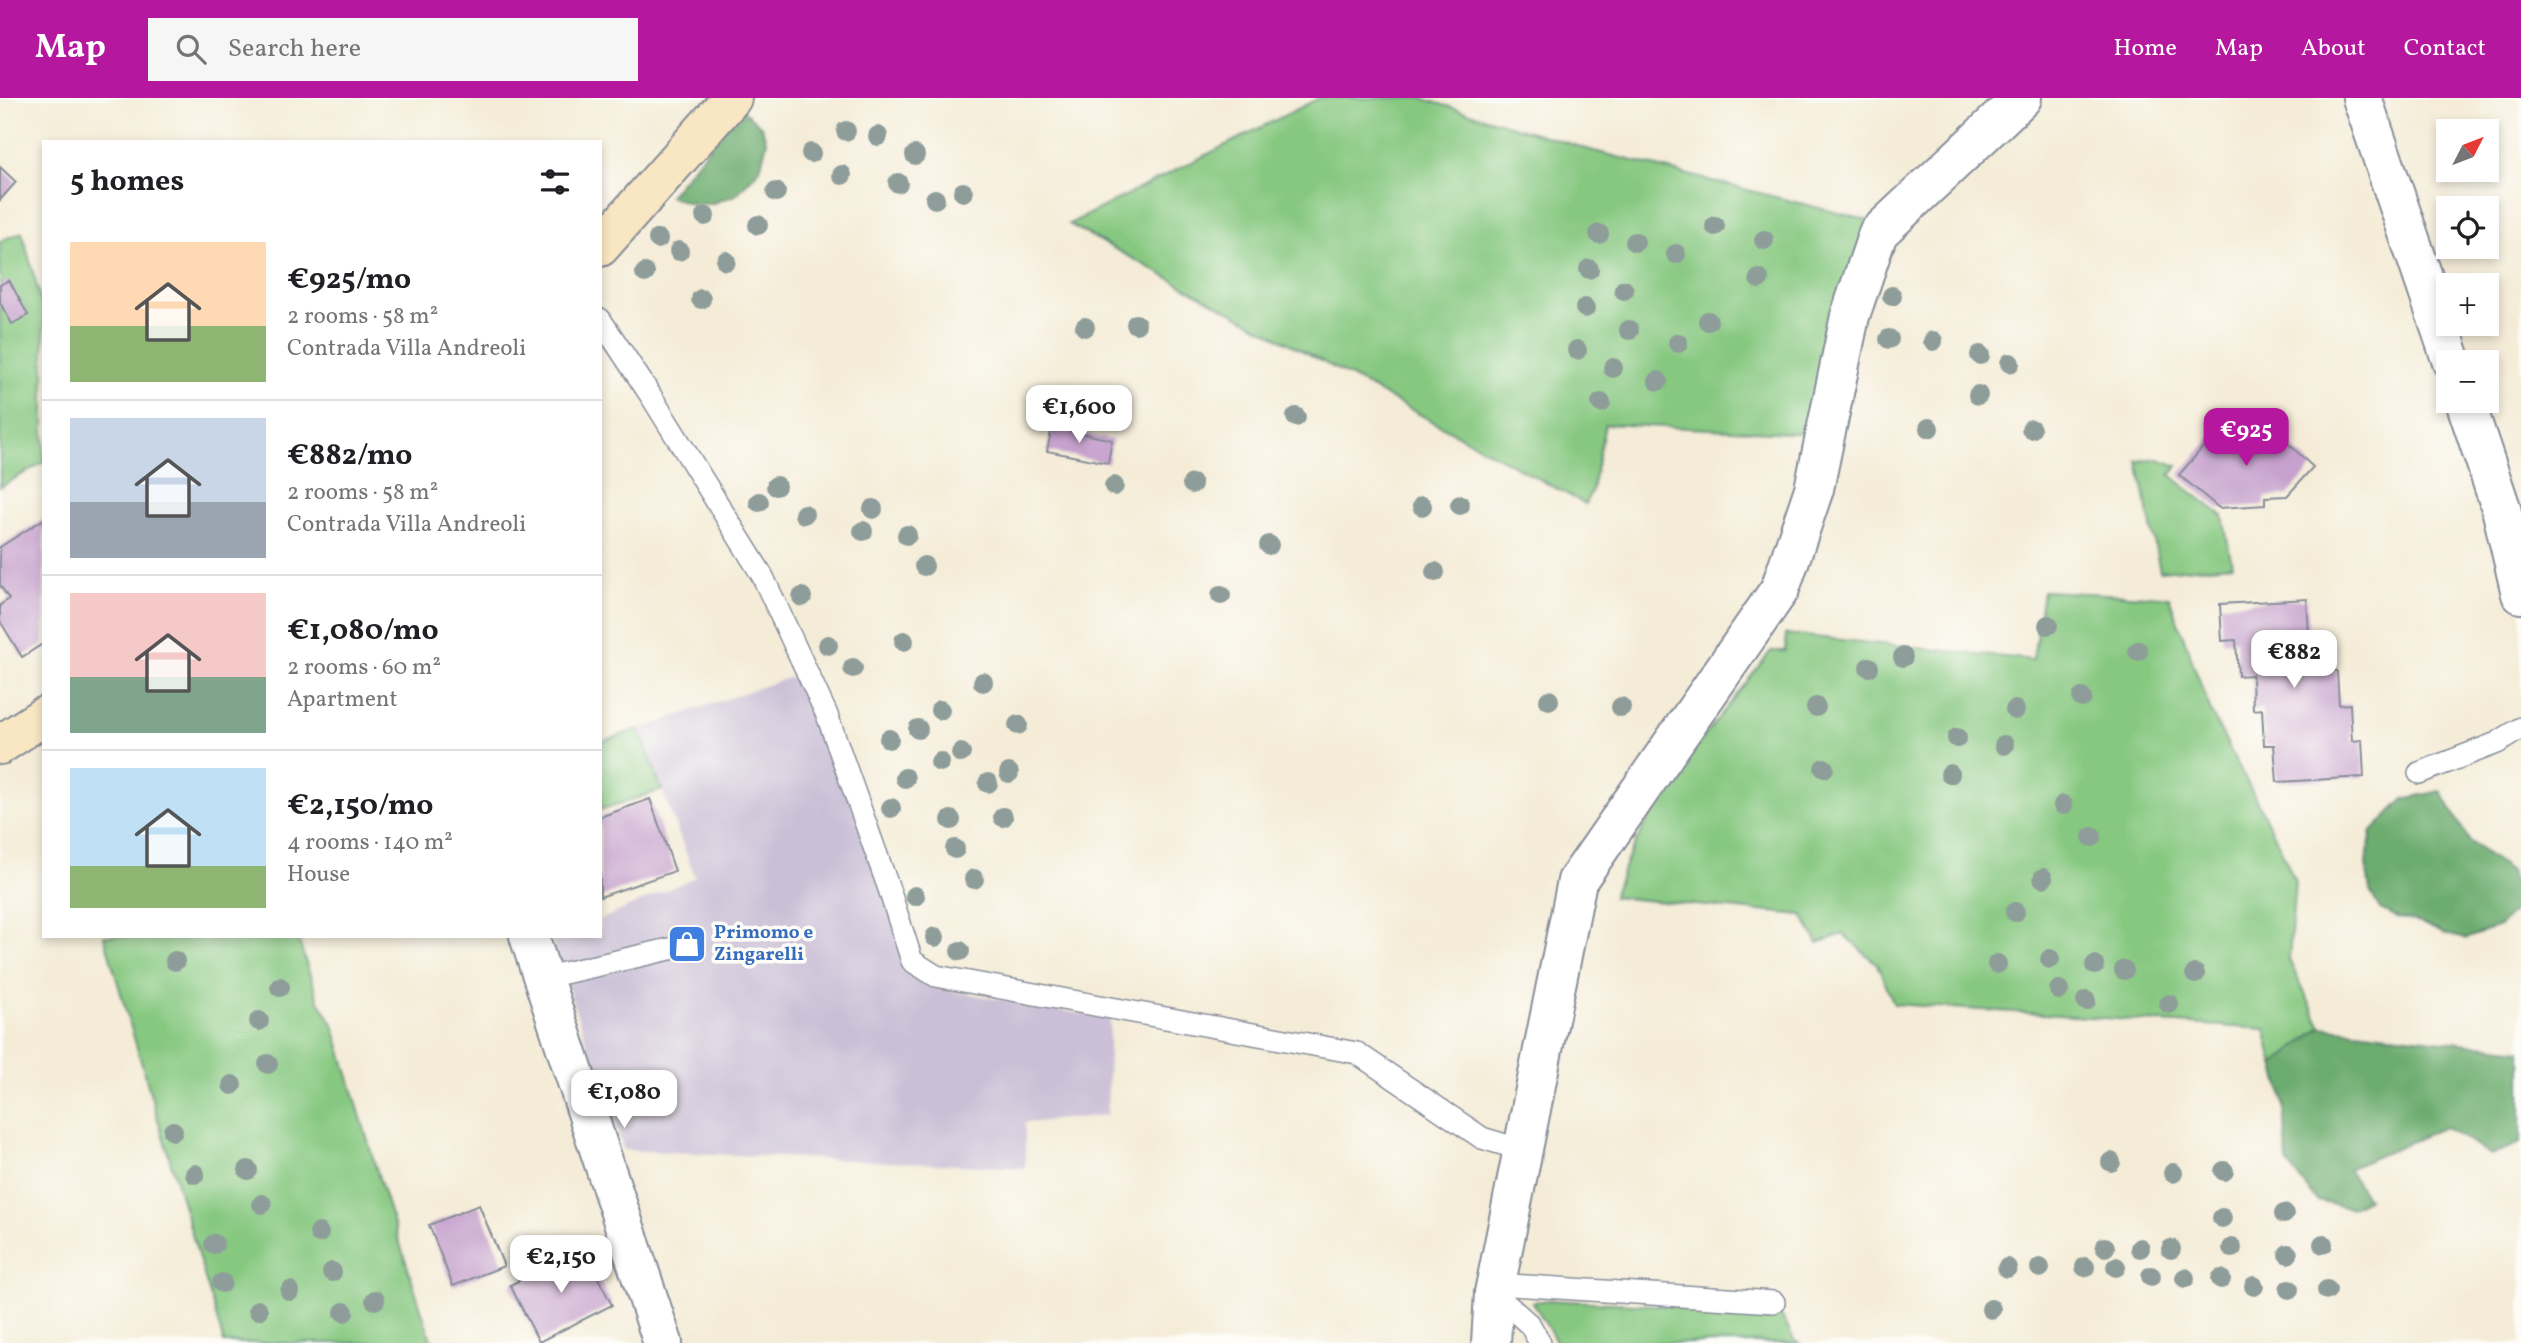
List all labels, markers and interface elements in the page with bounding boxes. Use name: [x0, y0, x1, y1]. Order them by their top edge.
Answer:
search box: [148, 18, 638, 81]
text: Map: [35, 26, 106, 72]
icon: search: [172, 30, 210, 68]
text: Search here: [228, 31, 361, 67]
text: Home: [2113, 32, 2177, 66]
text: Map: [2215, 32, 2263, 66]
text: About: [2301, 32, 2366, 66]
text: Contact: [2404, 32, 2486, 66]
north arrow: [2436, 119, 2499, 182]
map controls: [2436, 119, 2499, 413]
text: 5 homes: [70, 161, 184, 203]
icon: filters: [536, 163, 574, 201]
button: locate: [2436, 196, 2499, 259]
text: €925/mo: [287, 259, 411, 301]
icon: home: [126, 270, 210, 354]
button: +: [2436, 273, 2499, 336]
text: 2 rooms · 58 m²: [287, 301, 438, 333]
text: Contrada Villa Andreoli: [287, 333, 526, 365]
button: −: [2436, 350, 2499, 413]
pin: €1,600: [1022, 386, 1136, 445]
text: €1,600: [1042, 392, 1116, 424]
pin: €925: [2205, 408, 2287, 468]
text: €925: [2220, 415, 2272, 447]
text: €882/mo: [287, 435, 413, 477]
icon: home: [126, 446, 210, 530]
text: 2 rooms · 58 m²: [287, 477, 438, 509]
text: Contrada Villa Andreoli: [287, 509, 526, 541]
text: €1,080/mo: [287, 610, 439, 652]
icon: home: [126, 621, 210, 705]
pin: €882: [2253, 630, 2335, 690]
text: €882: [2267, 637, 2321, 669]
text: 2 rooms · 60 m²: [287, 652, 441, 684]
text: Apartment: [287, 684, 398, 716]
text: €2,150/mo: [287, 785, 433, 827]
icon: home: [126, 796, 210, 880]
text: 4 rooms · 140 m²: [287, 827, 453, 859]
text: House: [287, 859, 350, 891]
place label: Primomo e Zingarelli: [714, 920, 813, 968]
shop icon: Primomo e Zingarelli: [666, 923, 708, 965]
pin: €1,080: [567, 1070, 681, 1130]
text: €1,080: [587, 1077, 661, 1109]
pin: €2,150: [504, 1236, 618, 1295]
text: €2,150: [526, 1242, 596, 1274]

